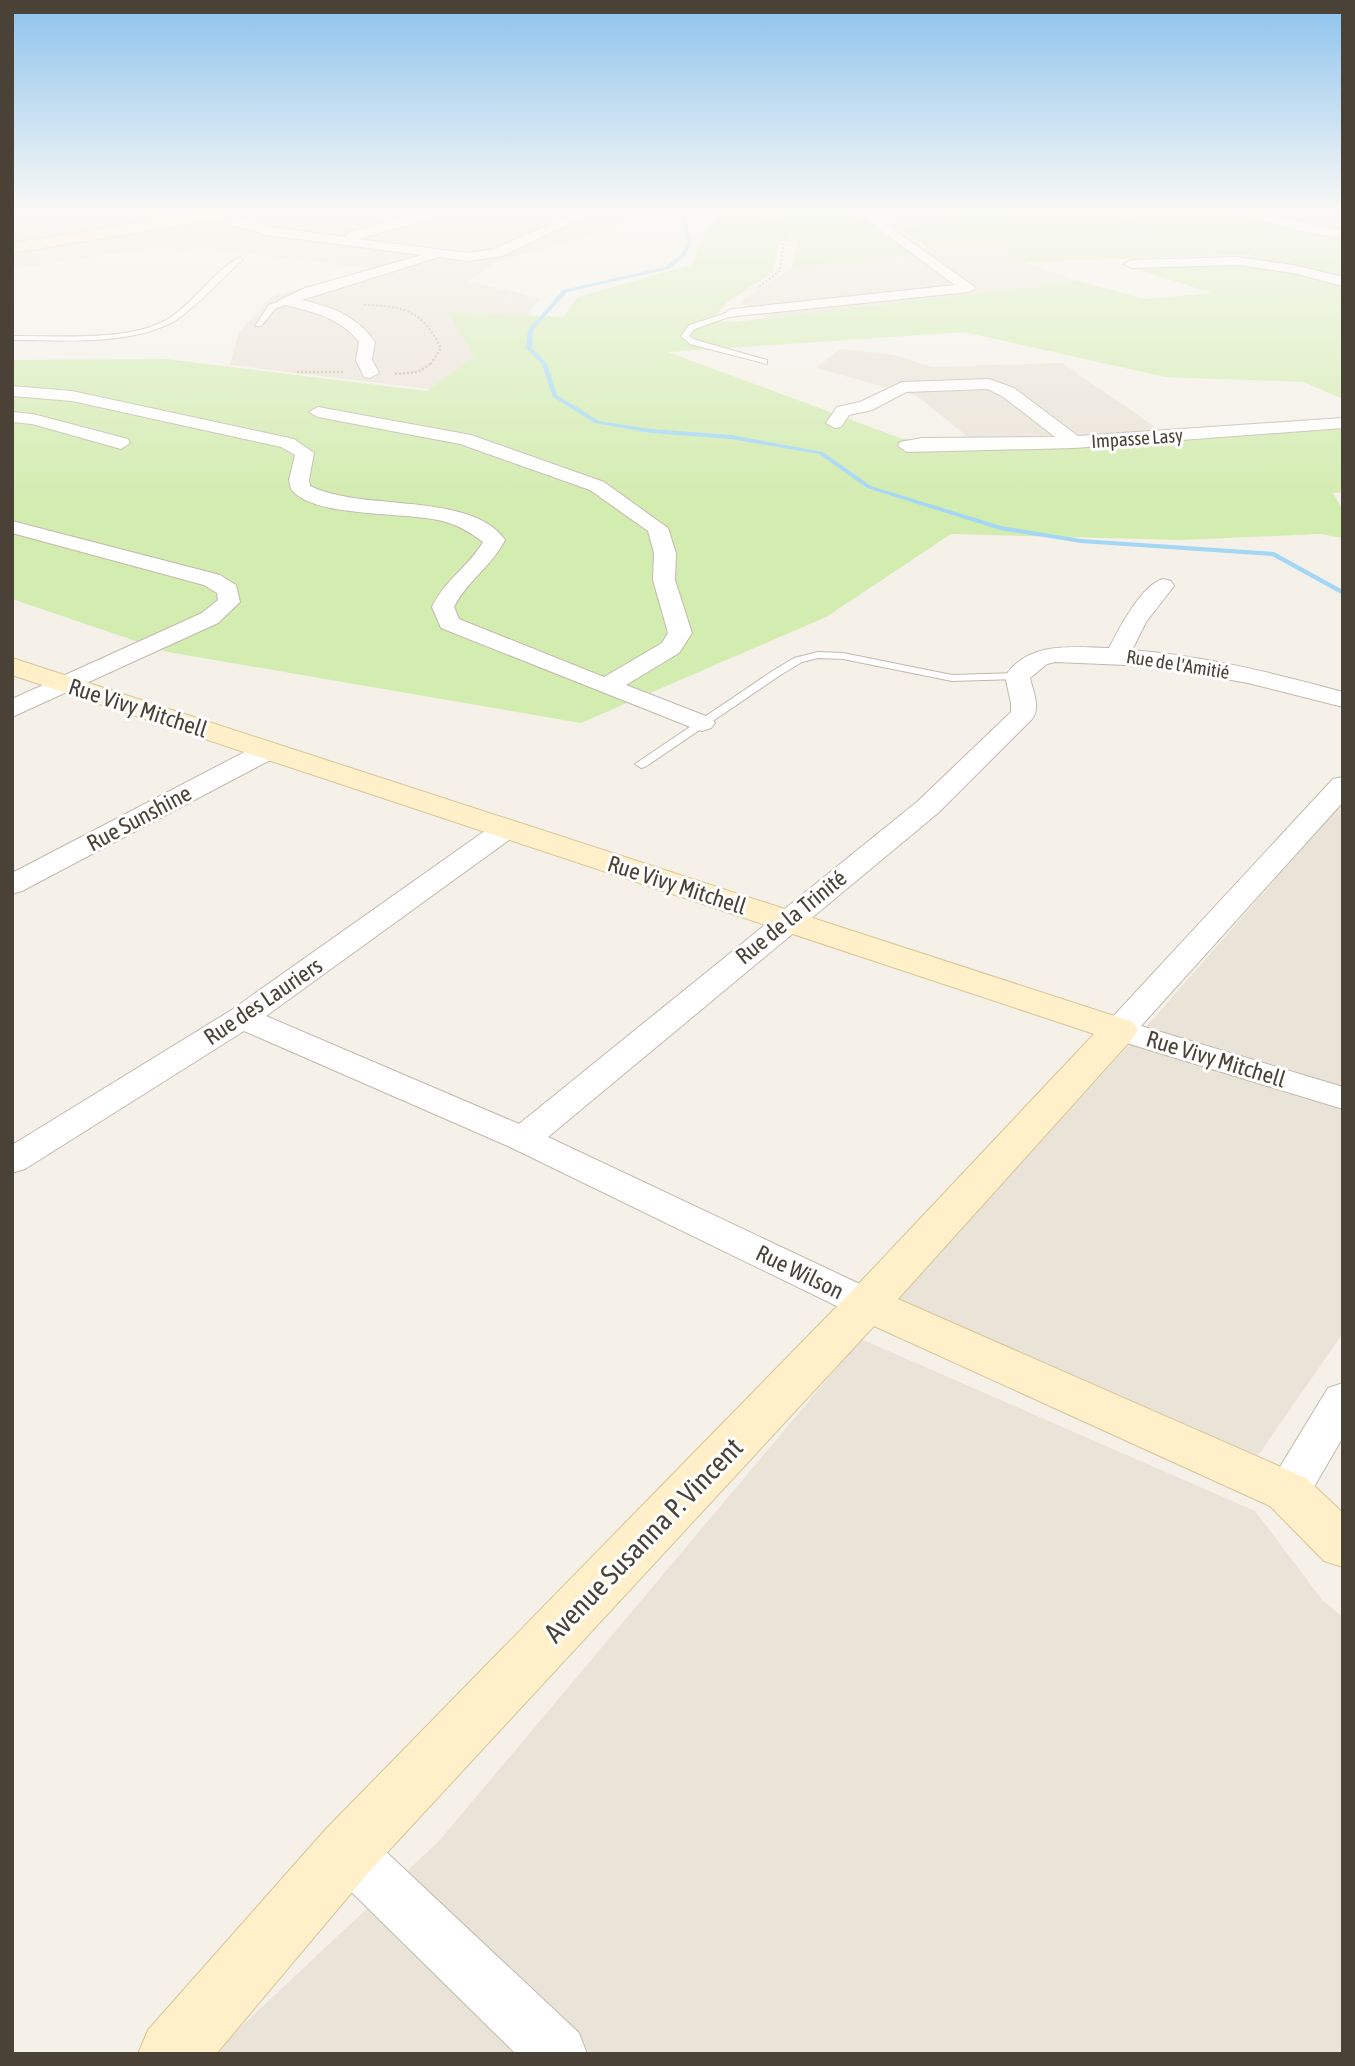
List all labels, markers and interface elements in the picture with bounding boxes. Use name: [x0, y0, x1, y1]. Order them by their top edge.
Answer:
street label: Impasse Lasy: [1090, 424, 1184, 452]
street label: Rue de l'Amitié: [1125, 645, 1231, 683]
street label: Rue Vivy Mitchell: [65, 673, 211, 743]
street label: Rue Sunshine: [82, 780, 196, 856]
street label: Rue Vivy Mitchell: [604, 850, 750, 920]
street label: Rue de la Trinité: [730, 865, 852, 969]
street label: Rue des Lauriers: [199, 952, 327, 1050]
street label: Rue Vivy Mitchell: [1143, 1025, 1289, 1093]
street label: Rue Wilson: [752, 1240, 848, 1304]
street label: Avenue Susanna P. Vincent: [537, 1431, 749, 1649]

